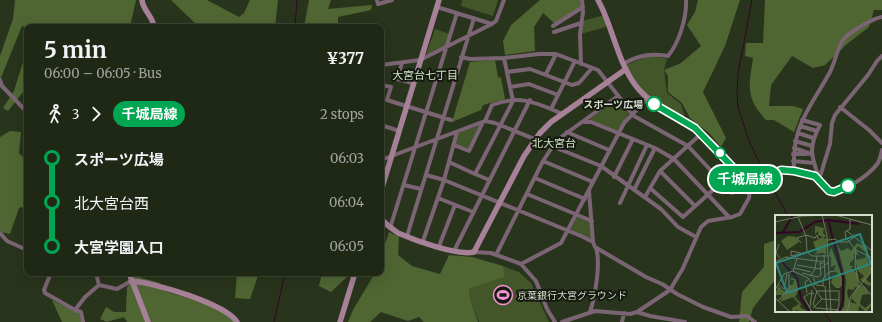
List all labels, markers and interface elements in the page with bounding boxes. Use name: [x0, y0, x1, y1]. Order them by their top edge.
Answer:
text: 5 min: [44, 36, 107, 64]
text: ¥377: [327, 49, 364, 68]
text: 06:00 – 06:05 · Bus: [44, 65, 162, 82]
district label: 大宮台七丁目: [392, 68, 458, 82]
marker: スポーツ広場: [646, 96, 662, 112]
place label: スポーツ広場: [583, 98, 643, 111]
icon: walk: [44, 103, 66, 125]
icon: forward: [85, 103, 107, 125]
text: 千城局線: [121, 105, 177, 123]
text: 3: [72, 106, 79, 123]
text: 2 stops: [320, 106, 364, 123]
district label: 北大宮台: [532, 136, 576, 150]
unlabelled marker: [714, 147, 726, 159]
text: スポーツ広場: [74, 150, 164, 169]
text: 06:03: [330, 150, 364, 167]
line badge: 千城局線: [717, 166, 773, 192]
text: 千城局線: [717, 170, 773, 188]
unlabelled marker: [840, 178, 856, 194]
text: 北大宮台西: [74, 194, 149, 213]
text: 06:04: [329, 194, 364, 211]
inset map: [775, 215, 872, 312]
text: 大宮学園入口: [74, 238, 164, 257]
text: 06:05: [329, 238, 364, 255]
sports icon: 京葉銀行大宮グラウンド: [492, 284, 514, 306]
place label: 京葉銀行大宮グラウンド: [517, 289, 627, 302]

